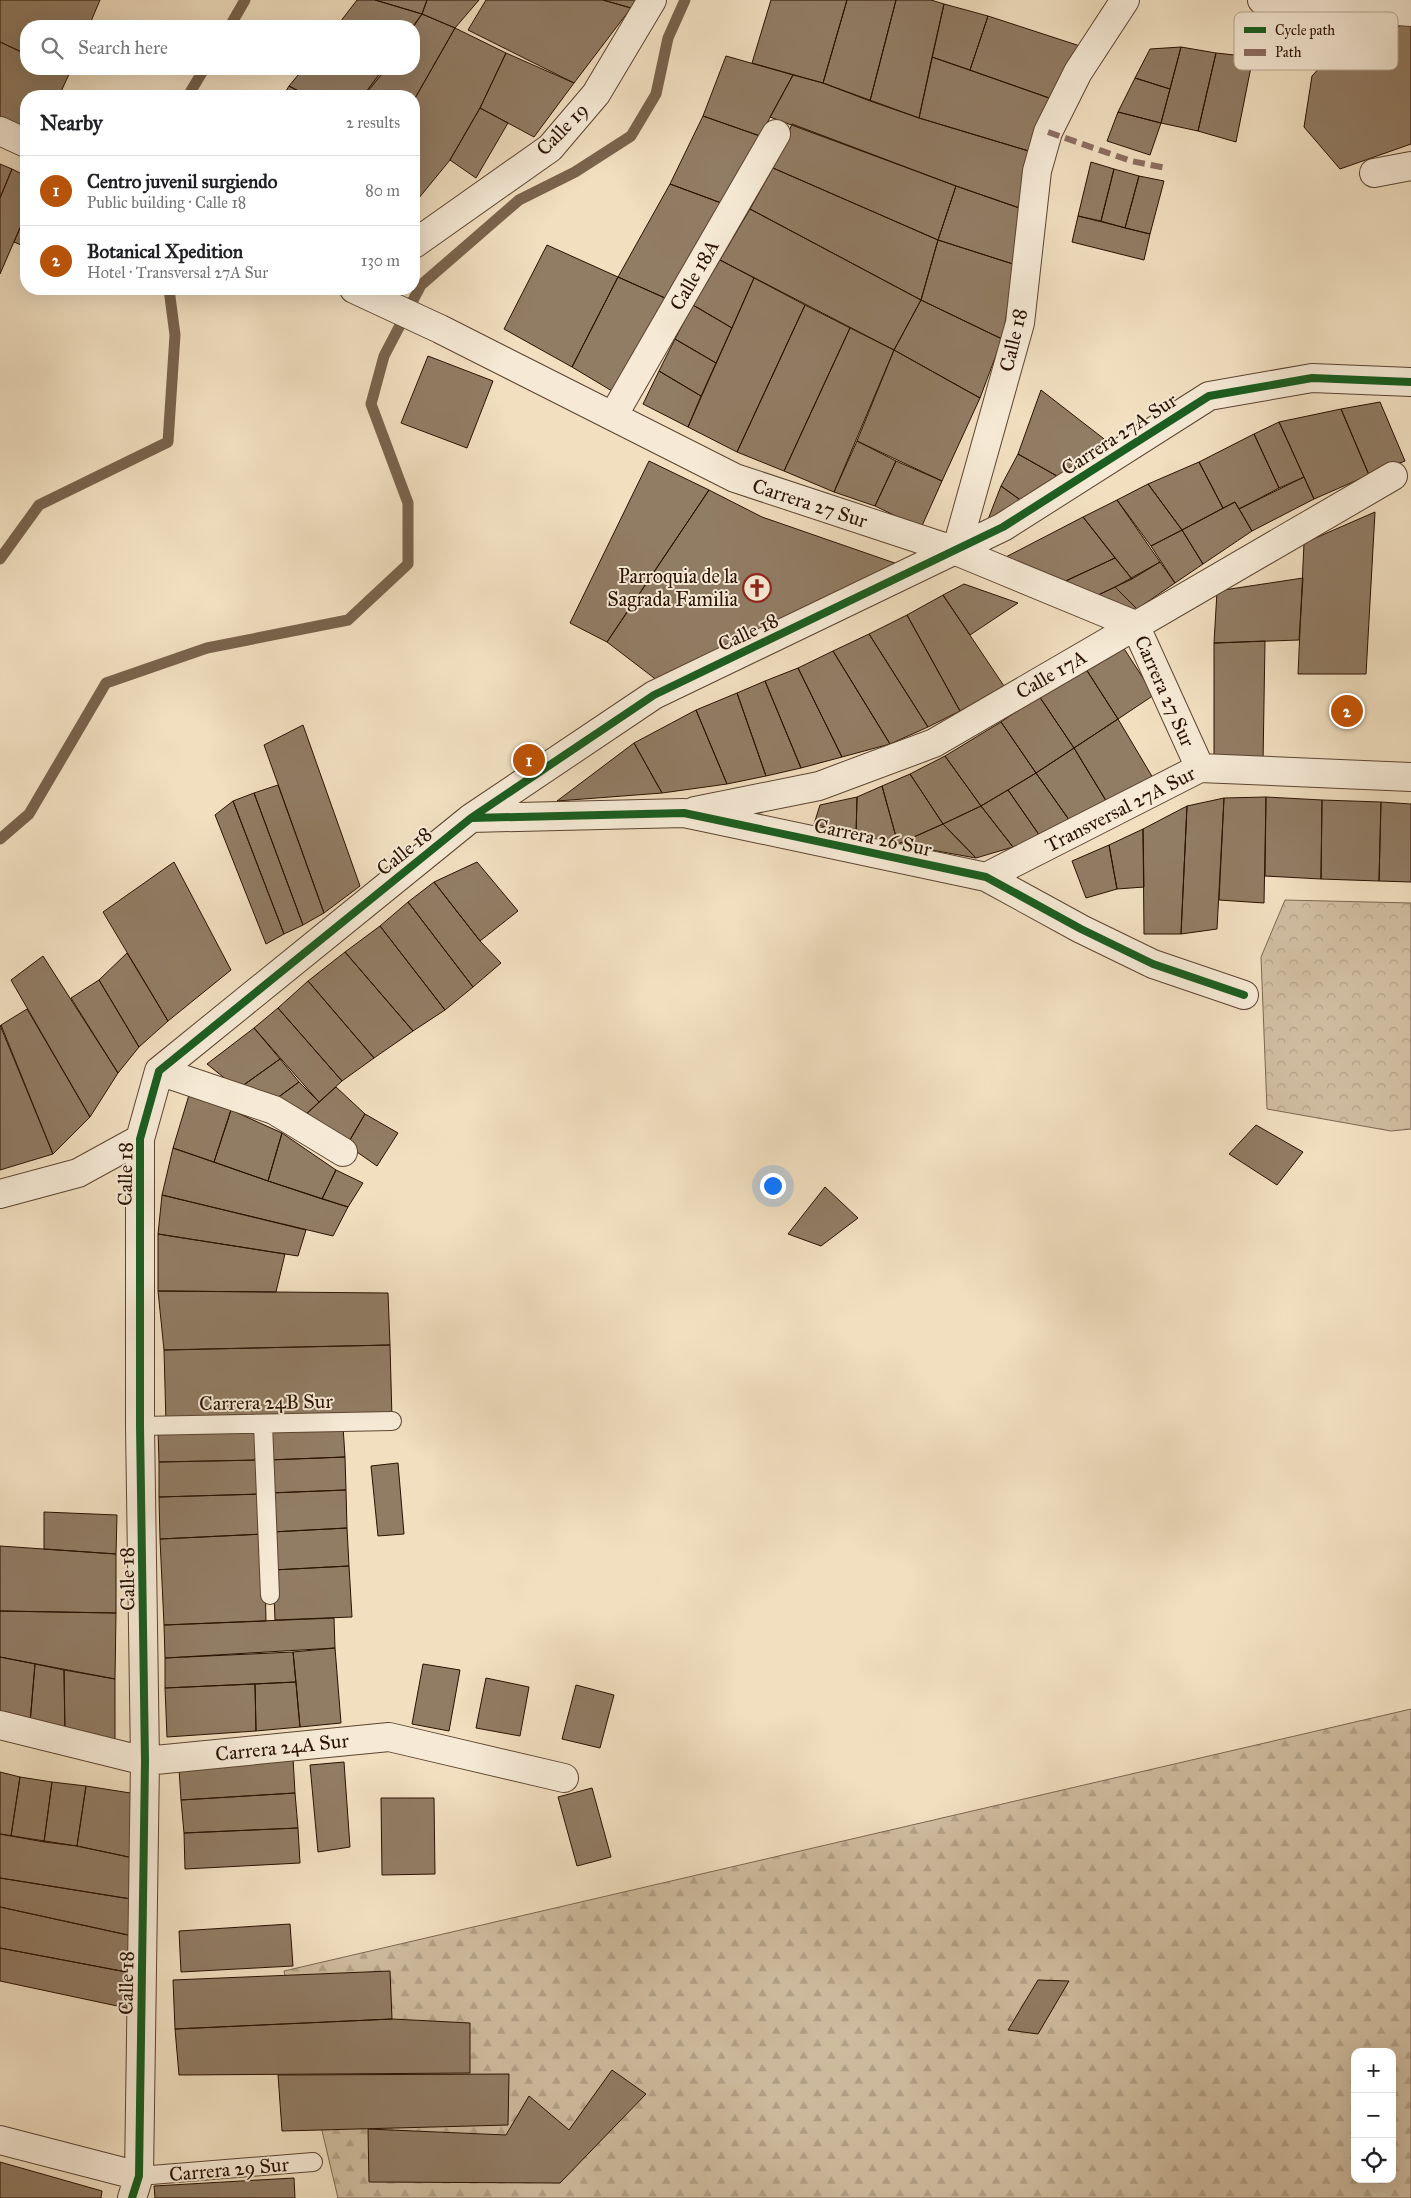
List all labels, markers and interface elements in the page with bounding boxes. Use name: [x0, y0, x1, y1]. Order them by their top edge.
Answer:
legend: [1234, 12, 1398, 70]
search box: [20, 20, 420, 75]
text: Cycle path: [1275, 22, 1335, 39]
icon: search: [38, 34, 66, 62]
text: Search here: [78, 36, 168, 59]
text: Path: [1275, 44, 1302, 61]
street label: Calle 19: [531, 98, 593, 160]
text: Nearby: [40, 110, 103, 136]
text: 2 results: [346, 113, 400, 132]
text: Centro juvenil surgiendo: [87, 170, 277, 193]
text: 1: [53, 181, 59, 200]
text: 80 m: [365, 181, 400, 200]
text: Public building · Calle 18: [87, 193, 246, 212]
street label: Calle 18A: [664, 235, 724, 315]
text: Botanical Xpedition: [87, 240, 243, 263]
text: 2: [52, 251, 60, 270]
text: 130 m: [361, 251, 400, 270]
text: Hotel · Transversal 27A Sur: [87, 263, 268, 282]
street label: Calle 18: [994, 306, 1032, 374]
street label: Carrera 27A Sur: [1057, 387, 1182, 480]
street label: Carrera 27 Sur: [749, 473, 871, 533]
place label: Parroquia de la Sagrada Familia: [607, 564, 739, 612]
church icon: Parroquia de la Sagrada Familia: [742, 573, 772, 603]
street label: Calle 18: [714, 608, 782, 656]
street label: Carrera 27 Sur: [1130, 632, 1200, 751]
street label: Calle 17A: [1011, 644, 1091, 704]
pin: 2: [1331, 692, 1363, 730]
pin: 1: [513, 741, 545, 779]
street label: Transversal 27A Sur: [1041, 761, 1200, 857]
street label: Carrera 26 Sur: [812, 813, 934, 861]
street label: Calle 18: [372, 822, 436, 880]
street label: Calle 18: [112, 1142, 138, 1206]
your location: [760, 1173, 786, 1199]
street label: Carrera 24B Sur: [199, 1389, 334, 1415]
street label: Calle 18: [114, 1547, 140, 1611]
street label: Carrera 24A Sur: [214, 1728, 350, 1766]
street label: Calle 18: [113, 1951, 139, 2015]
map controls: [1351, 2048, 1396, 2183]
button: +: [1351, 2048, 1396, 2093]
button: −: [1351, 2093, 1396, 2138]
button: locate: [1351, 2138, 1396, 2183]
street label: Carrera 29 Sur: [168, 2152, 290, 2186]

